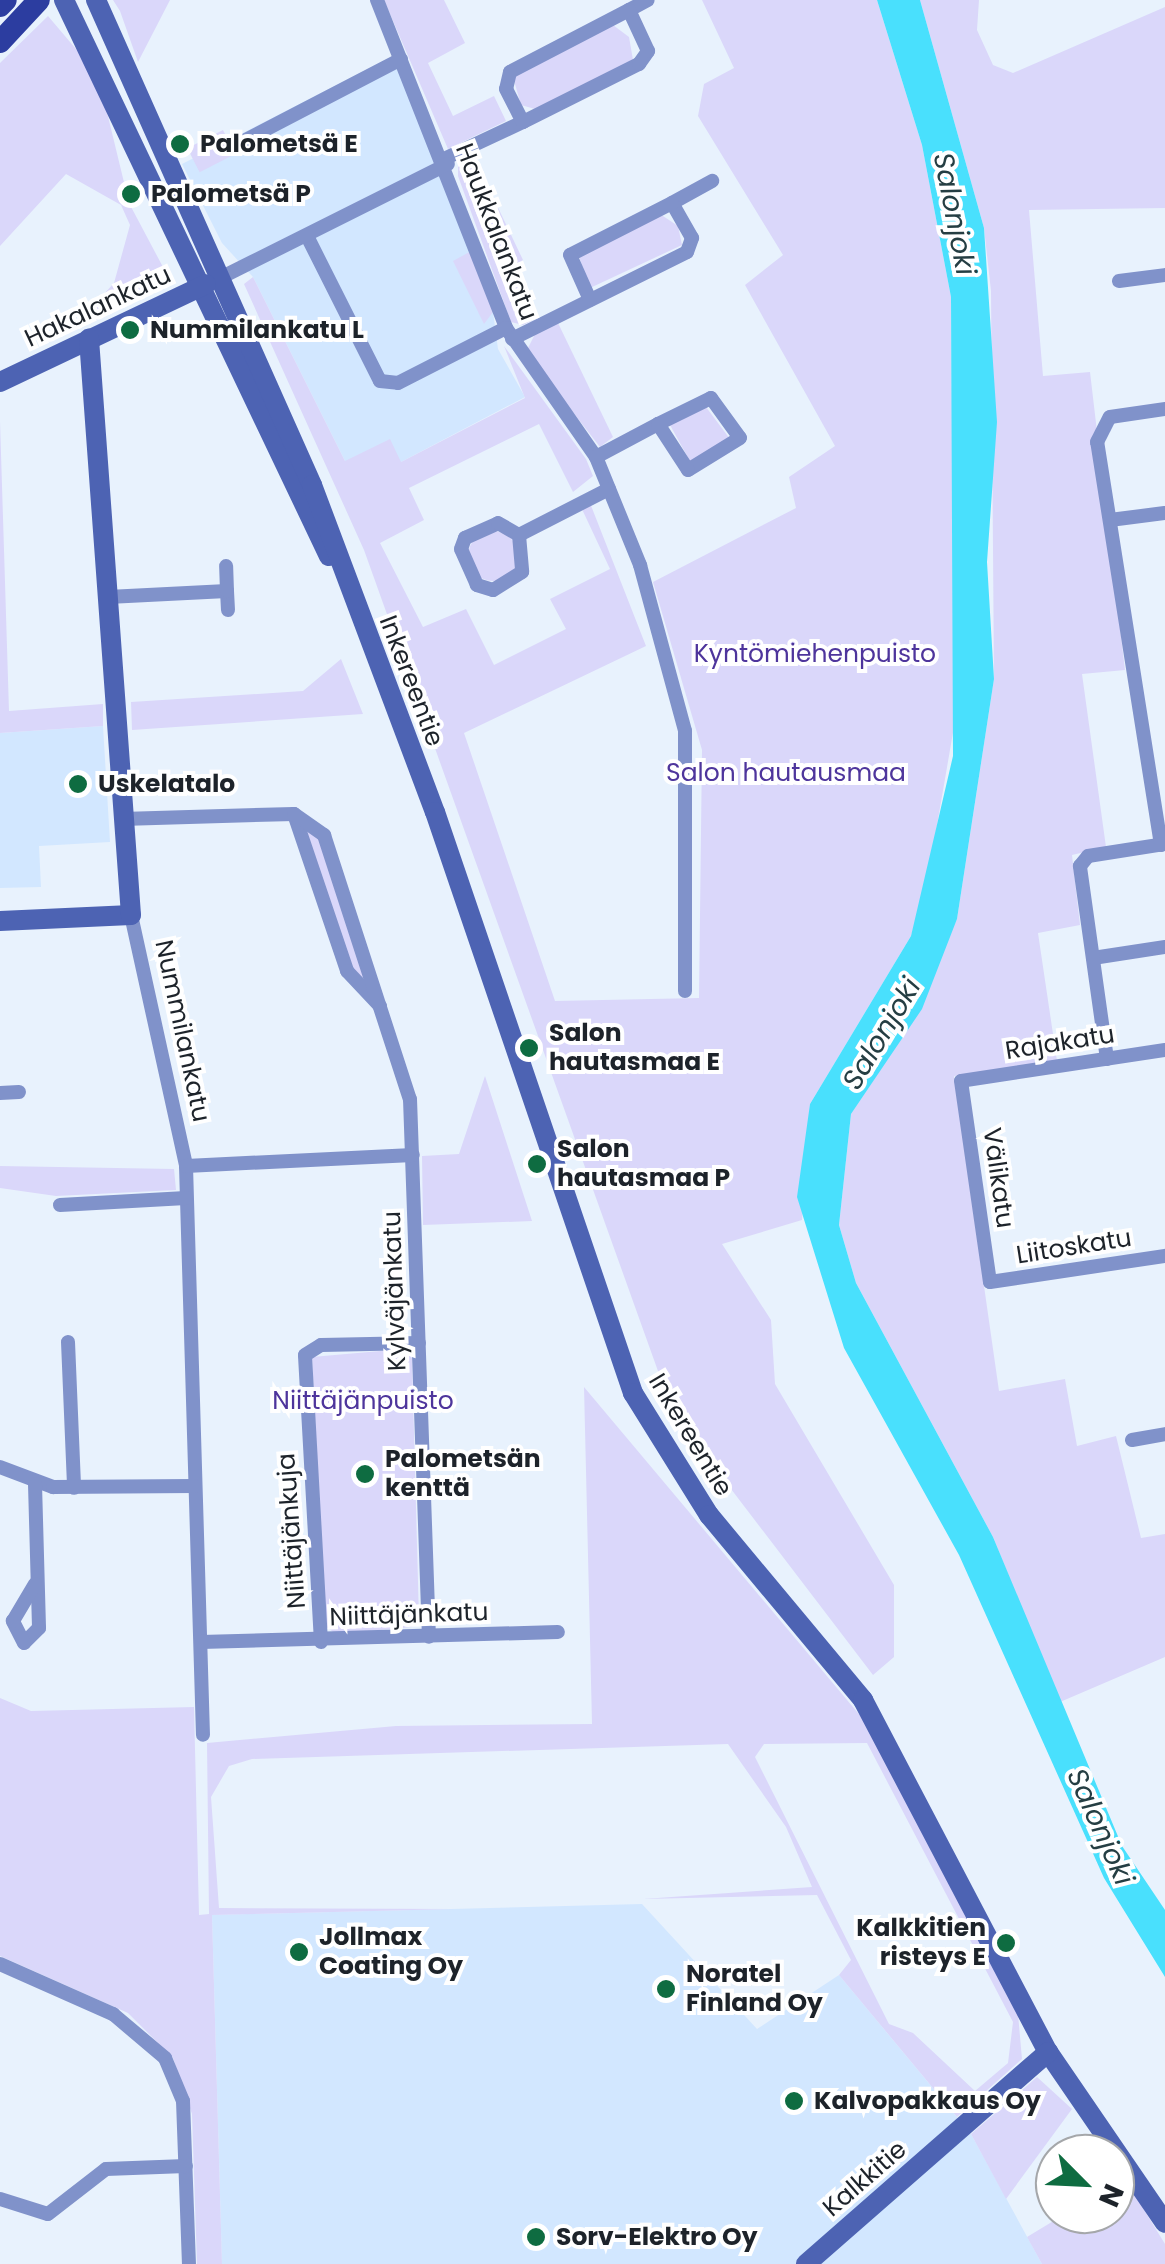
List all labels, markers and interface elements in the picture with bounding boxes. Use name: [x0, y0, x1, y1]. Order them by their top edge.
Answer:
place label: Palometsä E: [200, 129, 358, 159]
marker: Palometsä E: [169, 133, 191, 155]
street label: Haukkalankatu: [449, 139, 543, 325]
water label: Salonjoki: [926, 150, 982, 278]
place label: Palometsä P: [151, 179, 311, 209]
marker: Palometsä P: [120, 183, 142, 205]
street label: Hakalankatu: [20, 260, 176, 354]
place label: Nummilankatu L: [150, 315, 364, 345]
marker: Nummilankatu L: [119, 319, 141, 341]
street label: Inkereentie: [372, 611, 450, 751]
park label: Kyntömiehenpuisto: [694, 639, 936, 669]
park label: Salon hautausmaa: [666, 758, 906, 788]
place label: Uskelatalo: [98, 769, 235, 799]
marker: Uskelatalo: [67, 773, 89, 795]
street label: Nummilankatu: [148, 937, 216, 1125]
water label: Salonjoki: [836, 972, 928, 1096]
place label: Salon hautasmaa E: [549, 1019, 720, 1078]
street label: Rajakatu: [1003, 1020, 1117, 1066]
marker: Salon hautasmaa E: [518, 1037, 540, 1059]
street label: Välikatu: [976, 1126, 1020, 1230]
place label: Salon hautasmaa P: [557, 1135, 730, 1194]
marker: Salon hautasmaa P: [526, 1153, 548, 1175]
street label: Kylväjänkatu: [377, 1210, 413, 1372]
street label: Liitoskatu: [1014, 1223, 1134, 1271]
street label: Inkereentie: [642, 1368, 738, 1502]
park label: Niittäjänpuisto: [272, 1386, 454, 1416]
place label: Palometsän kenttä: [385, 1445, 541, 1504]
street label: Niittäjänkuja: [272, 1452, 312, 1610]
marker: Palometsän kenttä: [354, 1463, 376, 1485]
street label: Niittäjänkatu: [329, 1597, 489, 1633]
water label: Salonjoki: [1059, 1763, 1141, 1891]
place label: Kalkkitien risteys E: [856, 1914, 986, 1973]
place label: Jollmax Coating Oy: [319, 1923, 463, 1982]
marker: Kalkkitien risteys E: [995, 1932, 1017, 1954]
marker: Jollmax Coating Oy: [288, 1941, 310, 1963]
place label: Noratel Finland Oy: [686, 1960, 823, 2019]
marker: Noratel Finland Oy: [655, 1978, 677, 2000]
place label: Kalvopakkaus Oy: [814, 2086, 1041, 2116]
marker: Kalvopakkaus Oy: [783, 2090, 805, 2112]
north arrow: [1035, 2134, 1135, 2234]
street label: Kalkkitie: [817, 2135, 913, 2223]
text: N: [1089, 2178, 1133, 2213]
place label: Sorv-Elektro Oy: [556, 2222, 757, 2252]
marker: Sorv-Elektro Oy: [525, 2226, 547, 2248]

